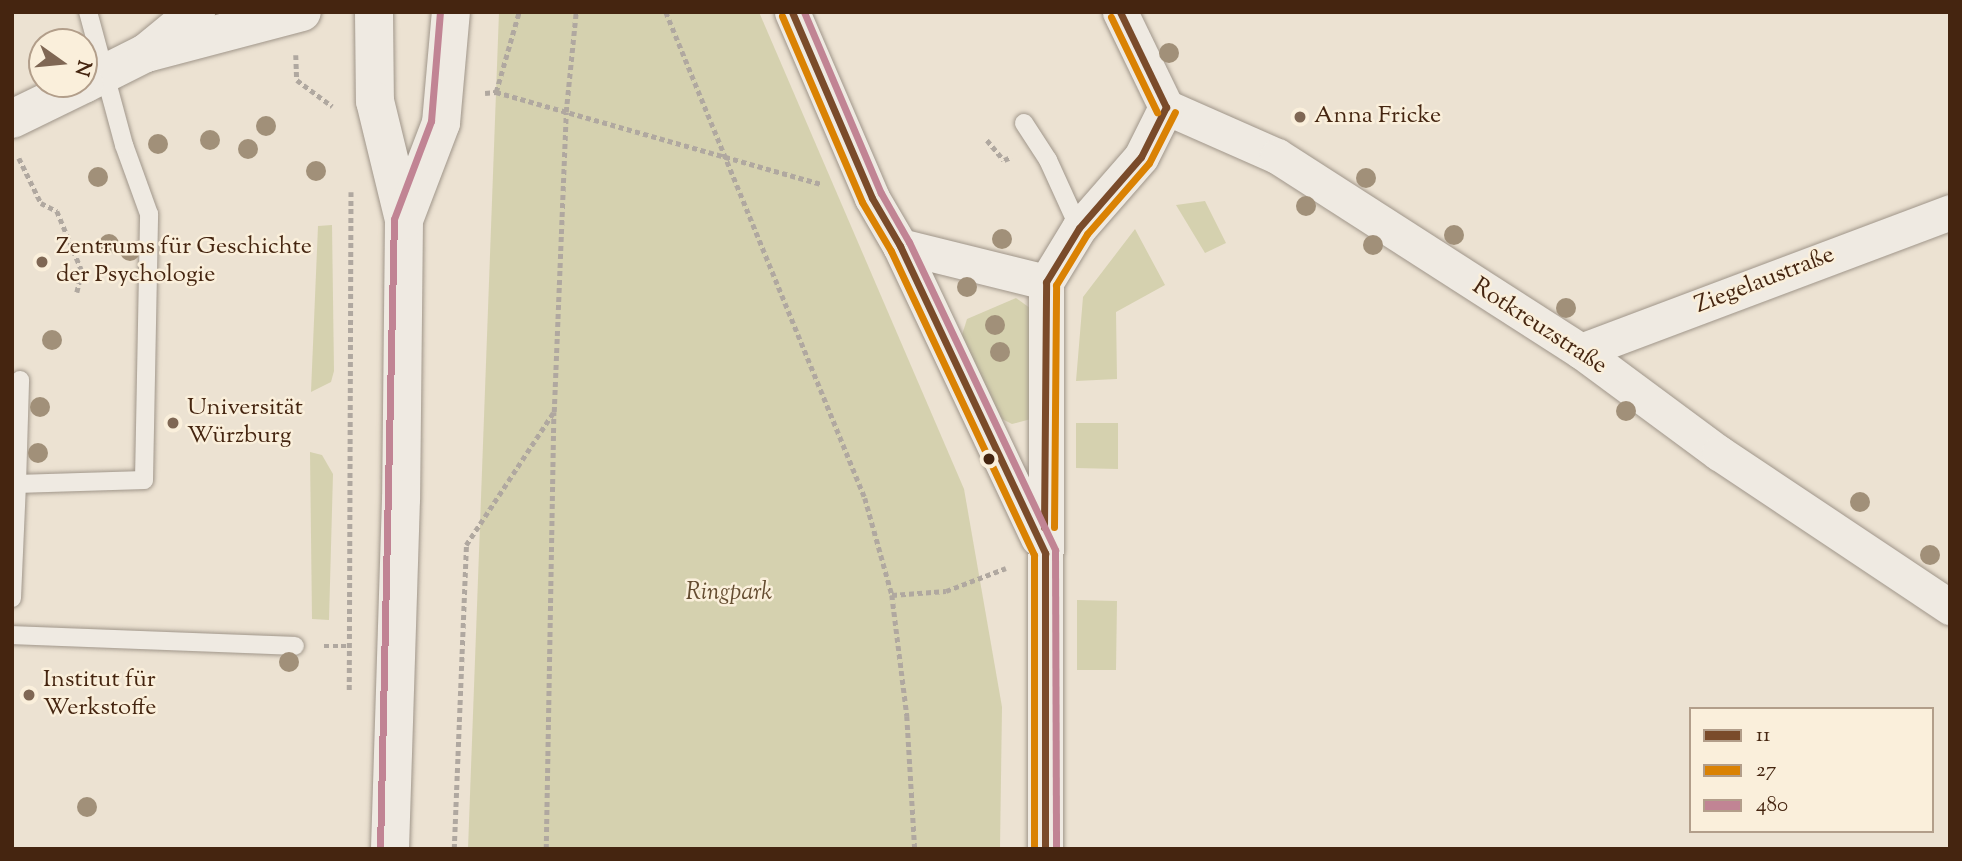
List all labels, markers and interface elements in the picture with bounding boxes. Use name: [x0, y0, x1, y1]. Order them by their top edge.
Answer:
north arrow: [28, 28, 98, 98]
text: N: [67, 57, 97, 79]
place label: Anna Fricke: [1314, 103, 1441, 131]
marker: Anna Fricke: [1292, 109, 1308, 125]
place label: Zentrums für Geschichte der Psychologie: [56, 234, 312, 290]
street label: Ziegelaustraße: [1691, 241, 1839, 321]
marker: Zentrums für Geschichte der Psychologie: [34, 254, 50, 270]
street label: Rotkreuzstraße: [1466, 273, 1612, 381]
place label: Universität Würzburg: [187, 395, 303, 451]
marker: Universität Würzburg: [165, 415, 181, 431]
unlabelled marker: [982, 452, 996, 466]
park label: Ringpark: [686, 580, 772, 608]
place label: Institut für Werkstoffe: [43, 667, 156, 723]
marker: Institut für Werkstoffe: [21, 687, 37, 703]
legend: [1689, 707, 1934, 833]
text: 11: [1756, 721, 1770, 751]
text: 27: [1756, 756, 1776, 786]
text: 480: [1756, 791, 1788, 821]

